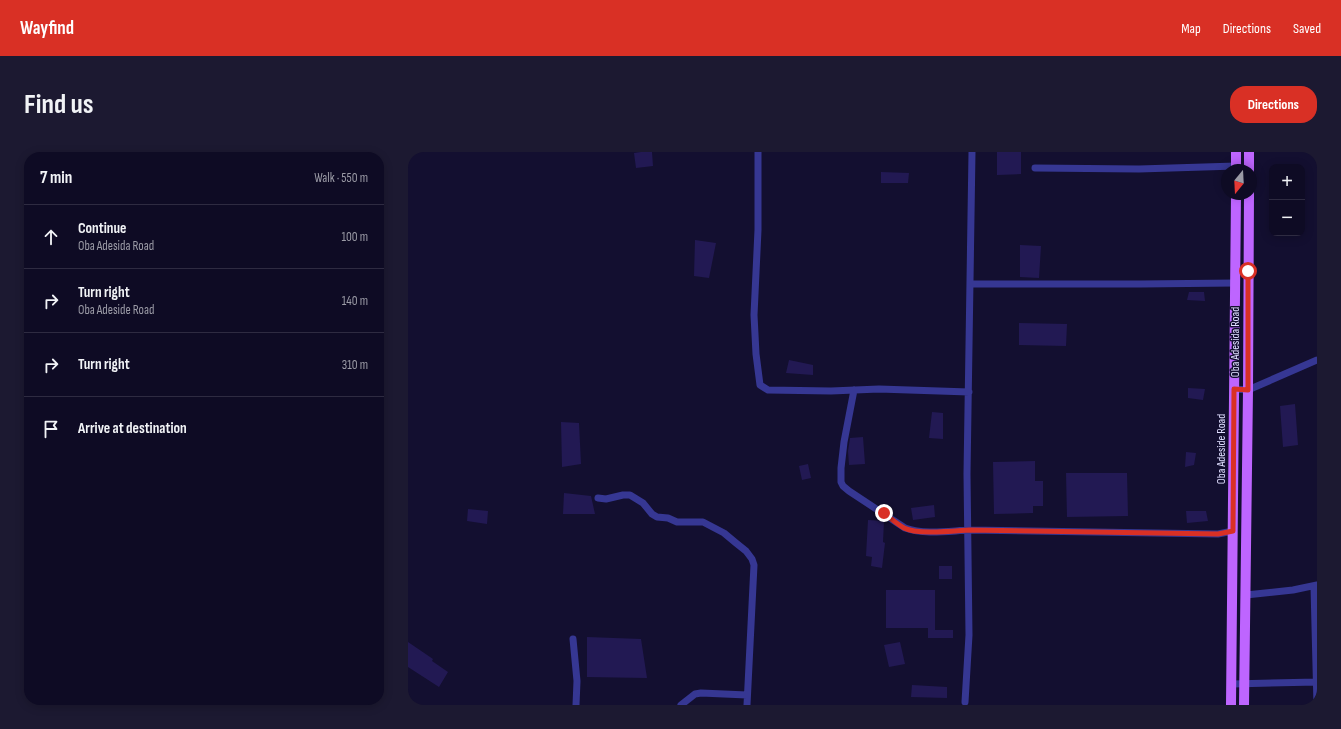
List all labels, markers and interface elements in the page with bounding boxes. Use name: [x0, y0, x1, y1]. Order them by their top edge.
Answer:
text: Wayfind: [20, 17, 74, 40]
text: Map: [1181, 20, 1201, 37]
text: Directions: [1223, 20, 1271, 37]
text: Saved: [1293, 20, 1321, 37]
button: Directions: [1230, 86, 1317, 123]
text: Find us: [24, 88, 93, 121]
north arrow: [1221, 164, 1257, 200]
map controls: [1269, 164, 1305, 236]
button: +: [1269, 164, 1305, 200]
text: 7 min: [40, 168, 72, 188]
text: Walk · 550 m: [314, 170, 368, 186]
button: −: [1269, 200, 1305, 236]
text: Continue: [78, 219, 127, 238]
icon: ahead: [40, 226, 62, 248]
text: 100 m: [341, 229, 368, 245]
text: Oba Adesida Road: [78, 238, 154, 254]
route start: [1239, 262, 1257, 280]
text: Turn right: [78, 283, 130, 302]
icon: right: [40, 290, 62, 312]
text: 140 m: [342, 293, 368, 309]
text: Oba Adeside Road: [78, 302, 154, 318]
street label: Oba Adesida Road: [1228, 307, 1243, 377]
icon: right: [40, 354, 62, 376]
text: Turn right: [78, 355, 130, 374]
text: 310 m: [342, 357, 368, 373]
street label: Oba Adeside Road: [1214, 414, 1229, 484]
icon: arrive: [40, 418, 62, 440]
text: Arrive at destination: [78, 419, 187, 438]
route end: [875, 504, 893, 522]

